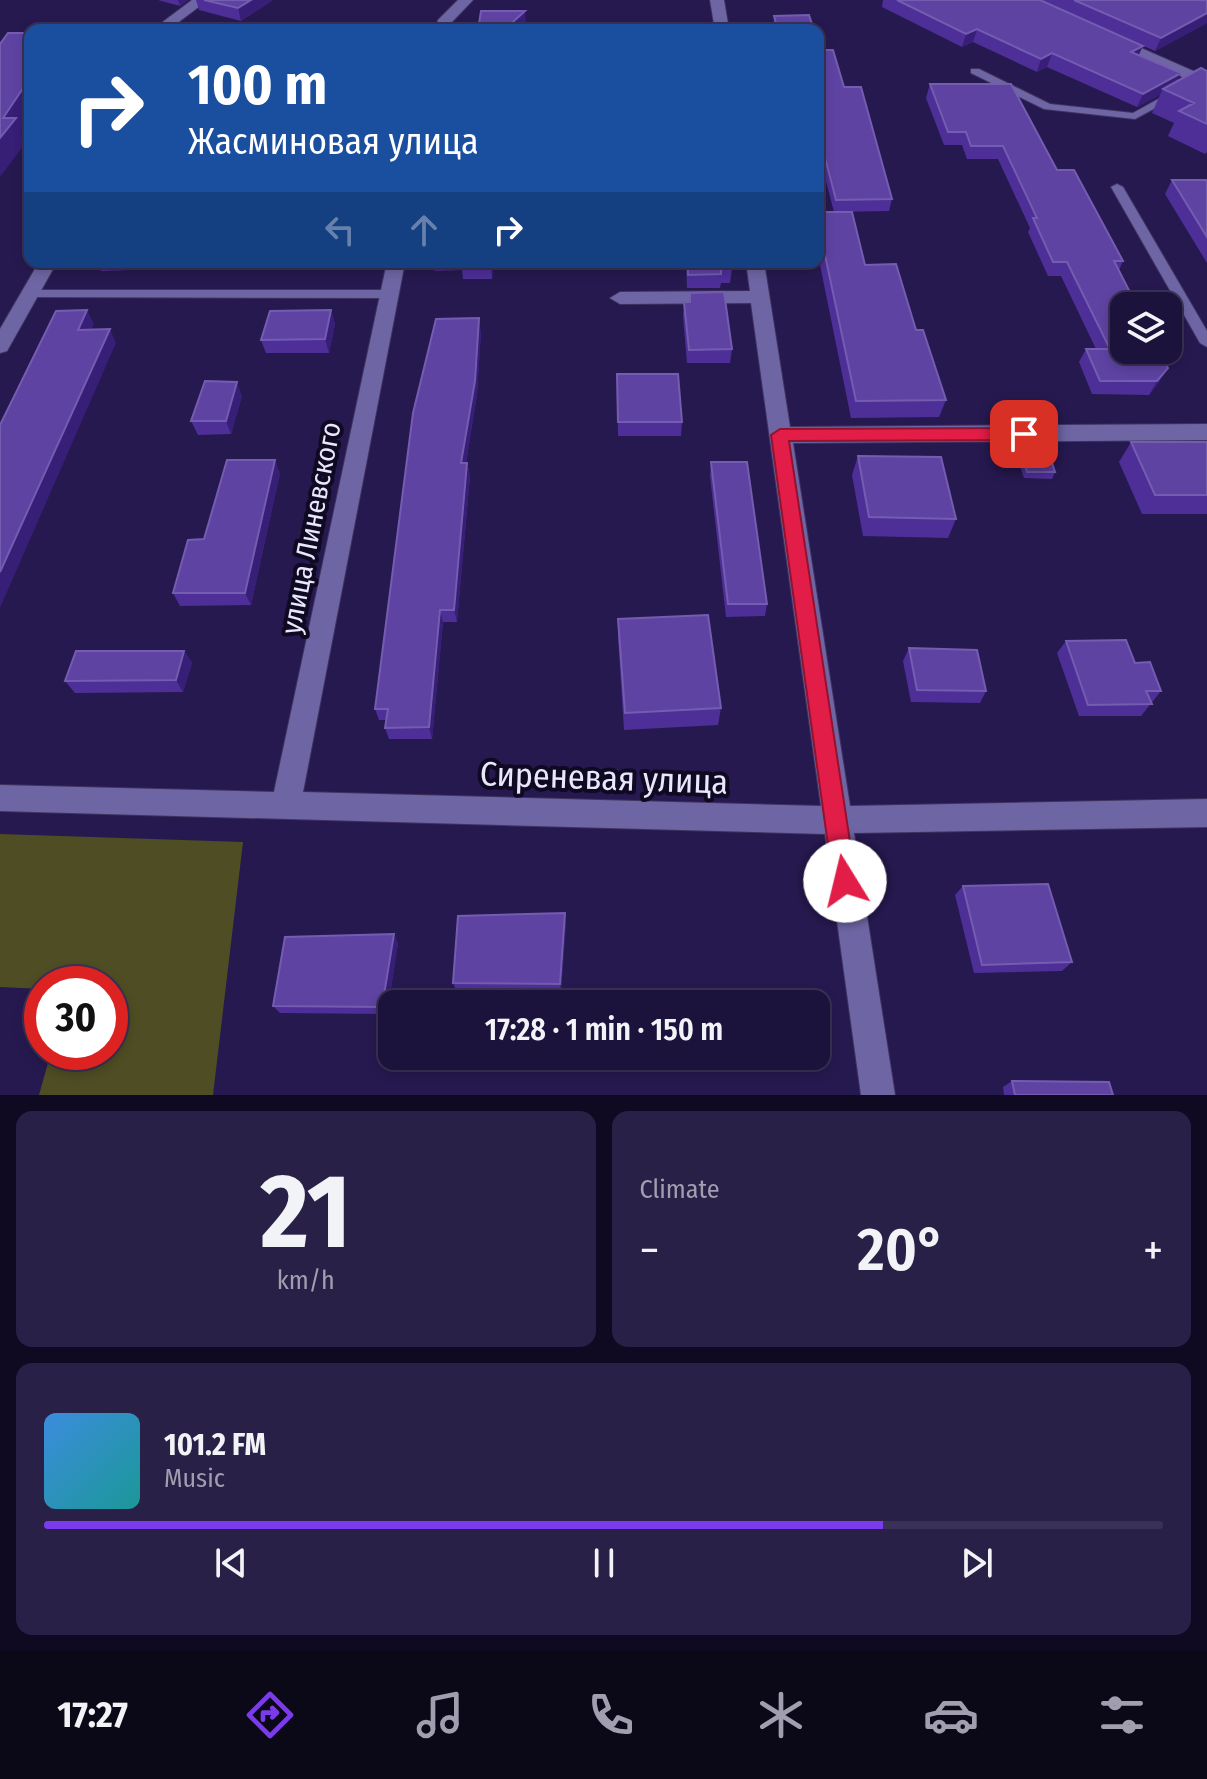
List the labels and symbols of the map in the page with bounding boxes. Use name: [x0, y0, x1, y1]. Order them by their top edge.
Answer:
pin: [990, 400, 1058, 468]
street label: улица Линевского: [274, 419, 348, 637]
street label: Сиреневая улица: [479, 753, 729, 803]
position arrow: [803, 839, 887, 923]
speed limit sign: 30: [24, 966, 128, 1070]

